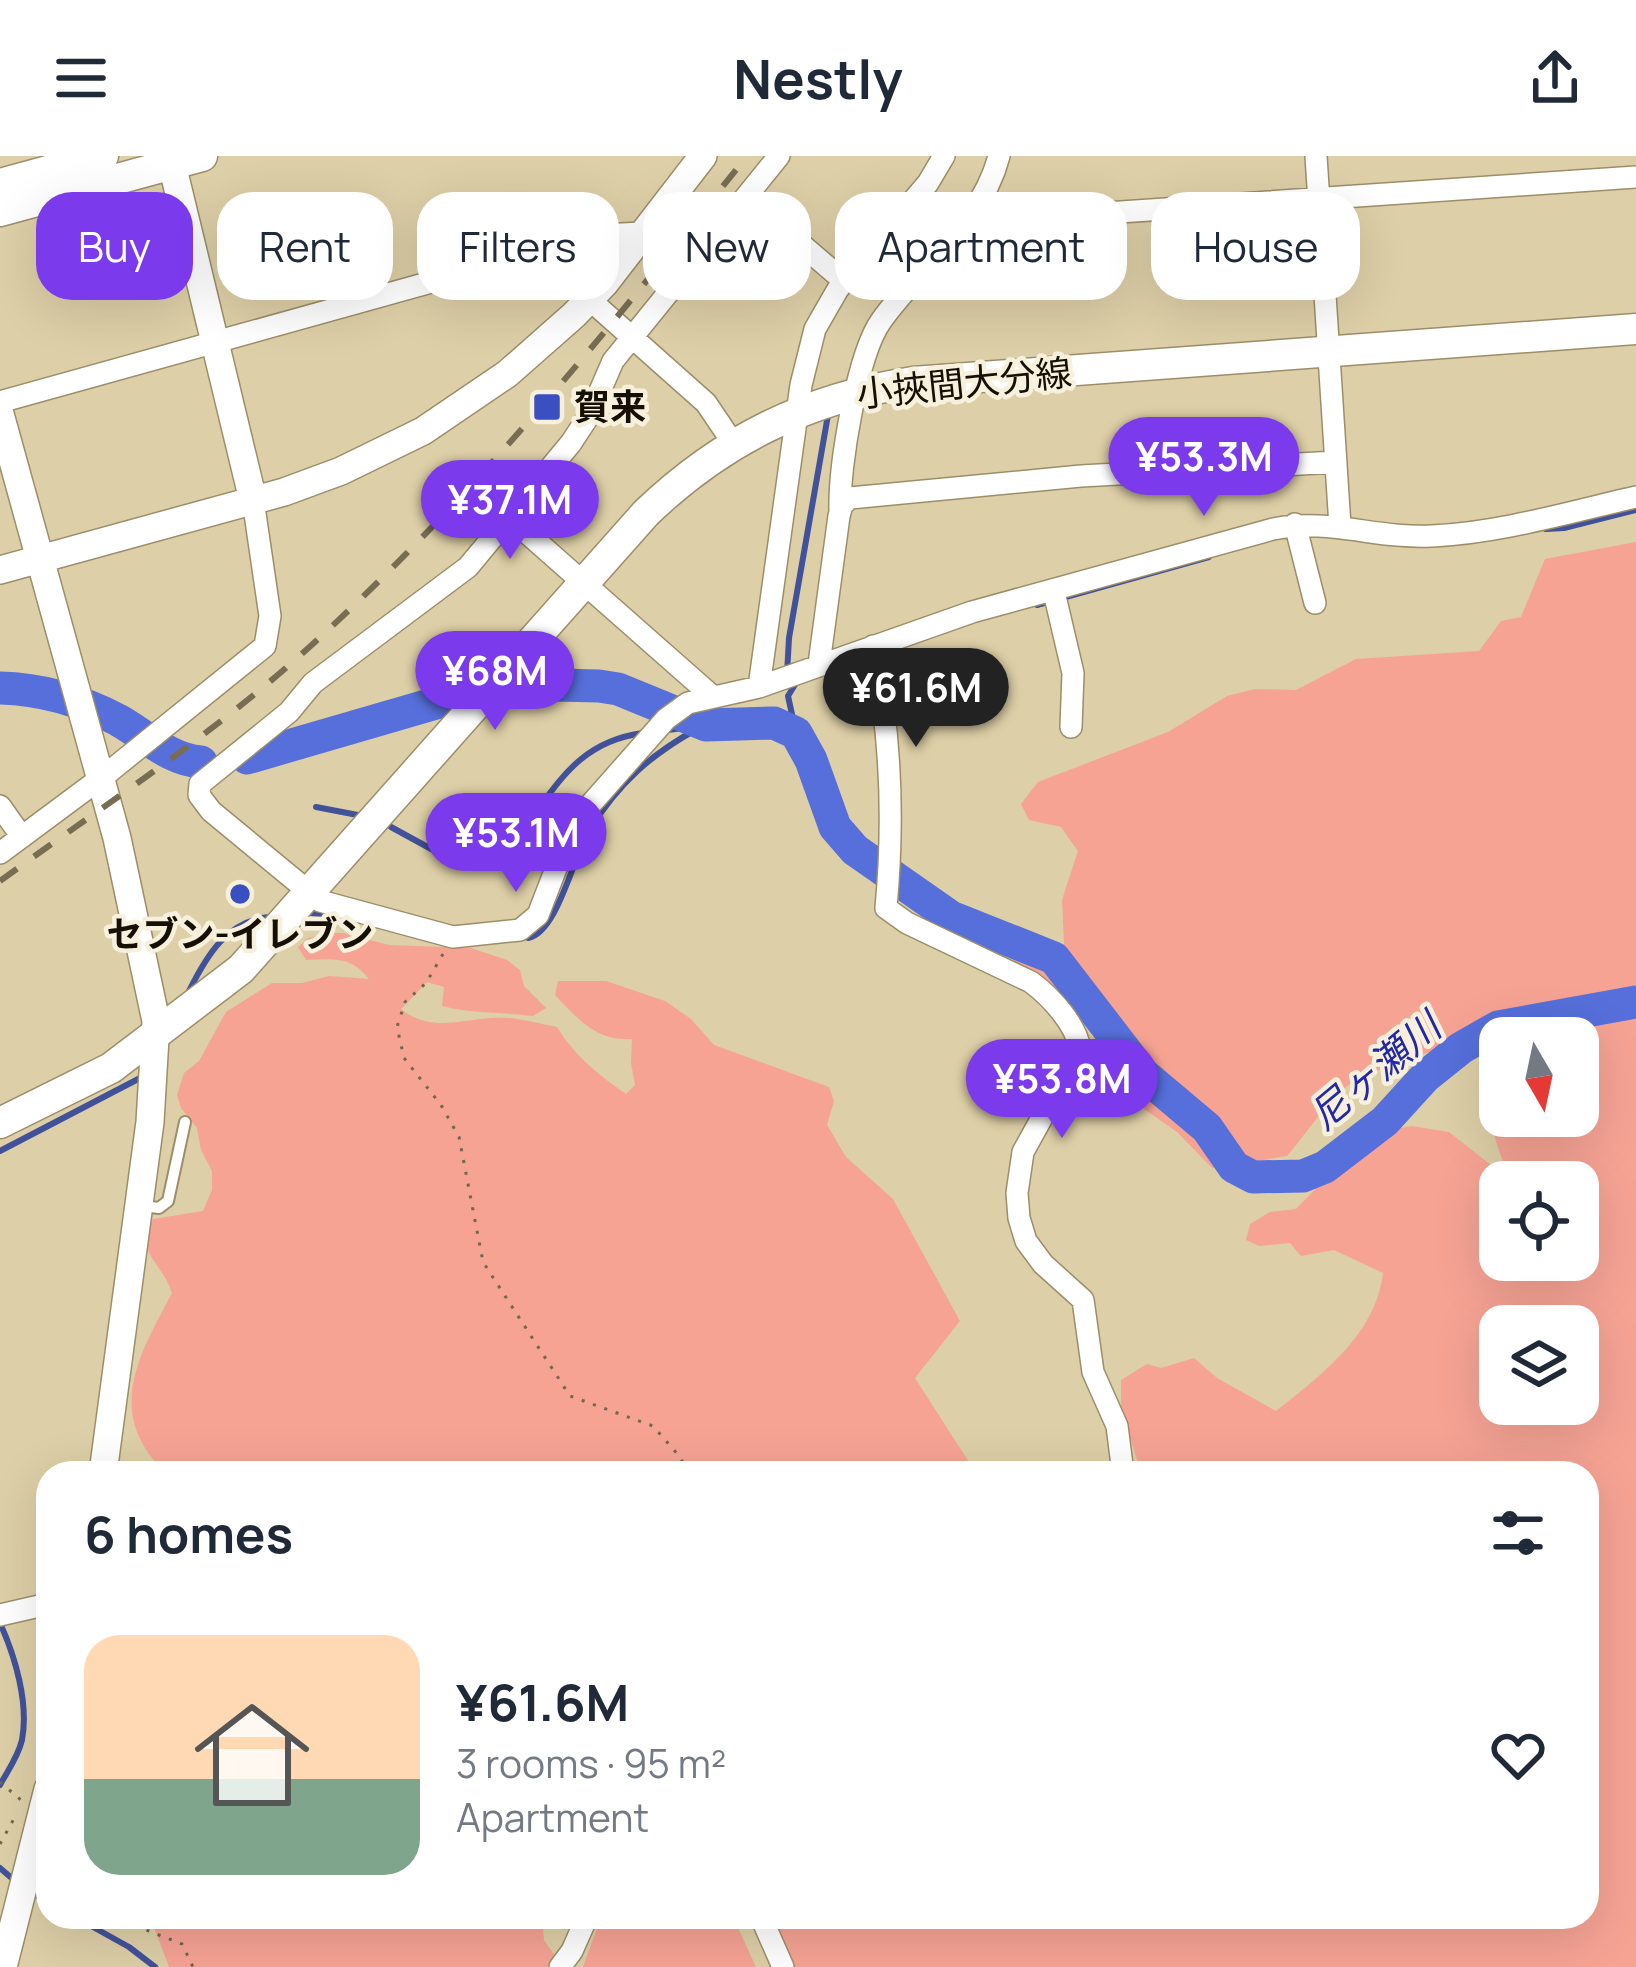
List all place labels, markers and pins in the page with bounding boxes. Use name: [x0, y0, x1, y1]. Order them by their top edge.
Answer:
place label: 賀来: [574, 382, 646, 431]
marker: 賀来: [531, 391, 563, 423]
pin: ¥53.3M: [1106, 417, 1302, 519]
pin: ¥37.1M: [412, 460, 608, 562]
pin: ¥68M: [424, 631, 566, 733]
pin: ¥61.6M: [818, 648, 1014, 750]
pin: ¥53.1M: [418, 793, 614, 895]
marker: セブン-イレブン: [227, 881, 253, 907]
place label: セブン-イレブン: [106, 909, 374, 958]
pin: ¥53.8M: [964, 1039, 1160, 1141]

